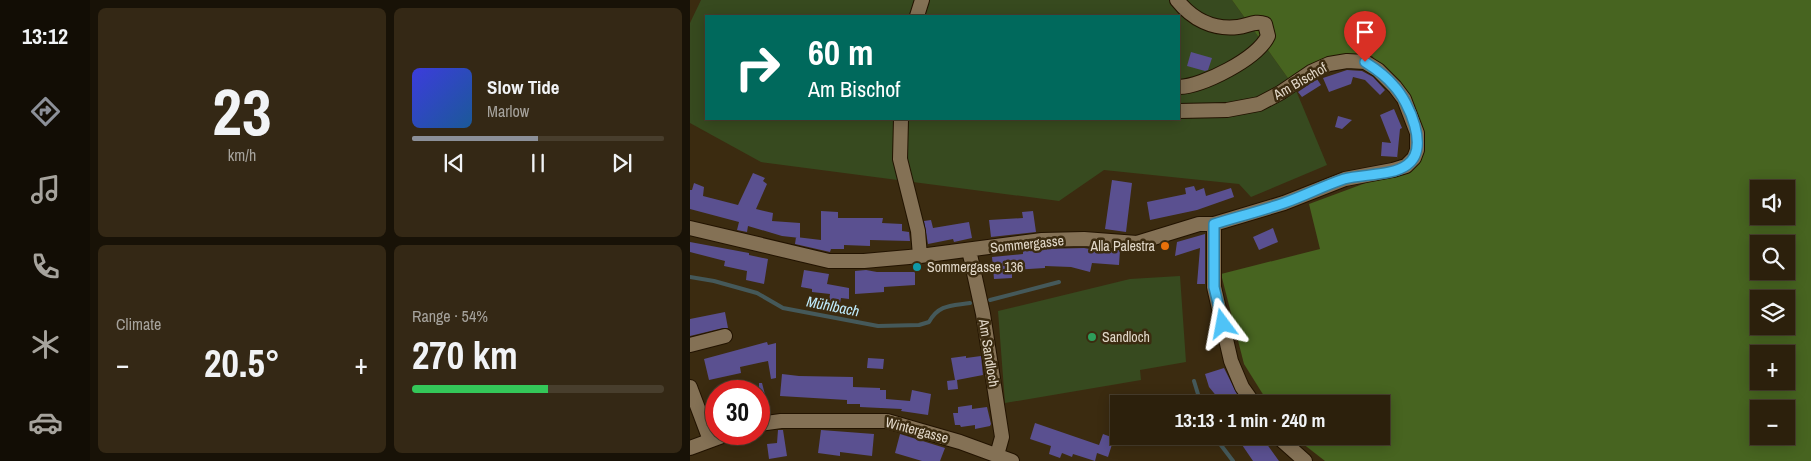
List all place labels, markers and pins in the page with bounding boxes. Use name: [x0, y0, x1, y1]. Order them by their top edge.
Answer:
pin: [1344, 11, 1386, 62]
place label: Alla Palestra: [1090, 237, 1156, 255]
marker: Alla Palestra: [1159, 240, 1171, 252]
place label: Sommergasse 136: [927, 258, 1023, 276]
marker: Sommergasse 136: [911, 261, 923, 273]
place label: Sandloch: [1102, 328, 1150, 346]
marker: Sandloch: [1086, 331, 1098, 343]

